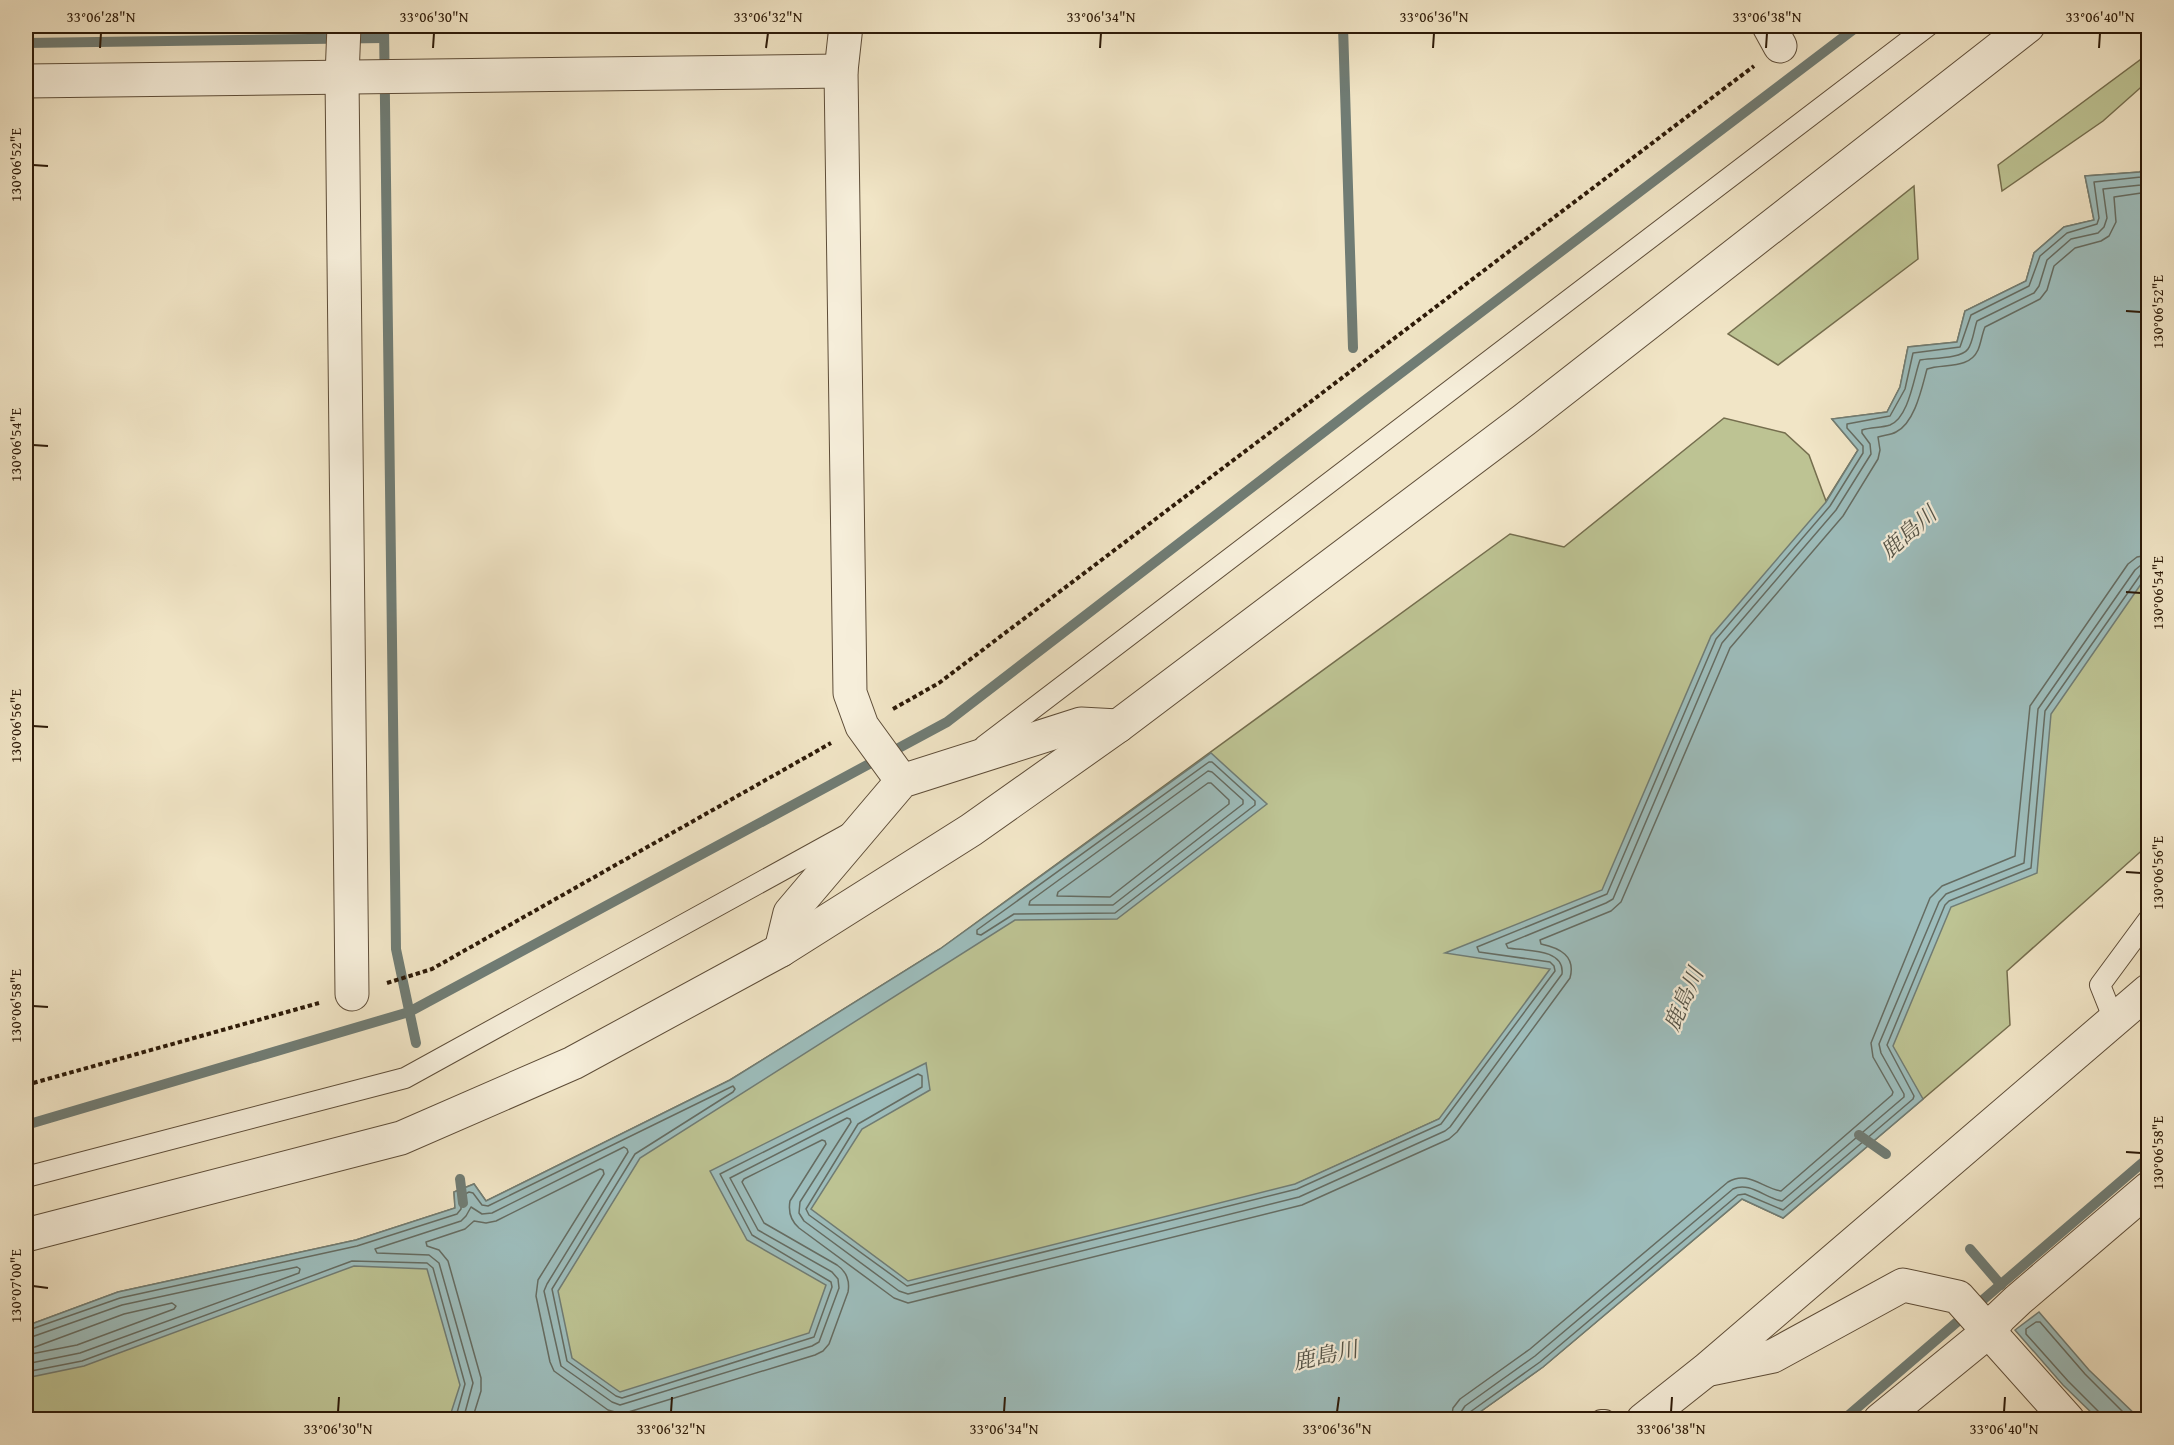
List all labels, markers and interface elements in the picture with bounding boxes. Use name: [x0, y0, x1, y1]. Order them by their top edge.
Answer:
text: 33°06'28"N: [67, 6, 136, 27]
text: 33°06'30"N: [400, 6, 469, 27]
text: 33°06'32"N: [734, 6, 803, 27]
text: 33°06'34"N: [1067, 6, 1136, 27]
text: 33°06'36"N: [1400, 6, 1469, 27]
text: 33°06'38"N: [1733, 6, 1802, 27]
text: 33°06'40"N: [2066, 6, 2135, 27]
text: 130°06'52"E: [5, 128, 26, 202]
text: 130°06'52"E: [2147, 275, 2168, 349]
text: 130°06'54"E: [5, 408, 26, 482]
water label: 鹿島川: [1873, 497, 1945, 566]
text: 130°06'54"E: [2147, 556, 2168, 630]
text: 130°06'56"E: [5, 689, 26, 763]
text: 130°06'56"E: [2147, 836, 2168, 910]
water label: 鹿島川: [1655, 961, 1712, 1036]
text: 130°06'58"E: [5, 969, 26, 1043]
text: 130°06'58"E: [2147, 1116, 2168, 1190]
text: 130°07'00"E: [5, 1249, 26, 1323]
water label: 鹿島川: [1289, 1332, 1363, 1378]
text: 33°06'30"N: [304, 1418, 373, 1439]
text: 33°06'32"N: [637, 1418, 706, 1439]
text: 33°06'34"N: [970, 1418, 1039, 1439]
text: 33°06'36"N: [1303, 1418, 1372, 1439]
text: 33°06'38"N: [1637, 1418, 1706, 1439]
text: 33°06'40"N: [1970, 1418, 2039, 1439]

